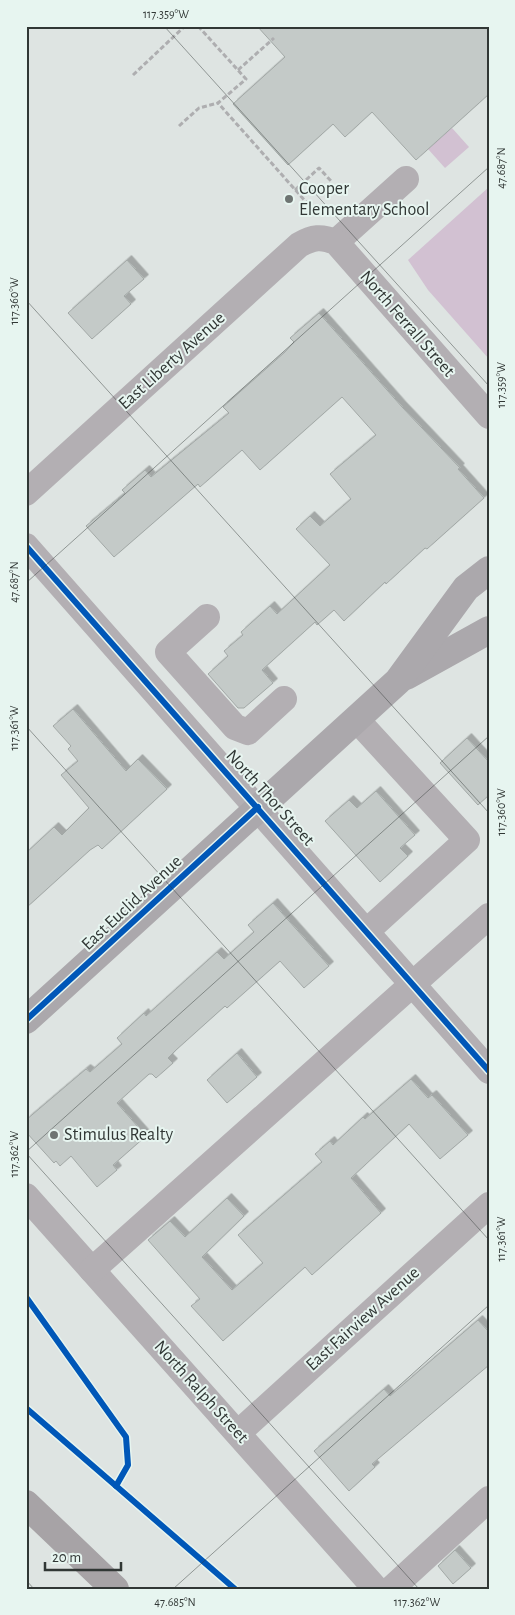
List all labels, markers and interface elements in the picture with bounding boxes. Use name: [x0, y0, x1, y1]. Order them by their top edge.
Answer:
text: 117.359°W: [143, 8, 189, 20]
text: 47.687°N: [495, 147, 507, 189]
place label: Cooper Elementary School: [299, 180, 430, 219]
marker: Cooper Elementary School: [283, 193, 295, 205]
street label: North Ferrall Street: [356, 268, 458, 381]
text: 117.360°W: [8, 277, 20, 325]
street label: East Liberty Avenue: [115, 309, 229, 413]
text: 117.359°W: [495, 362, 507, 408]
text: 47.687°N: [8, 561, 20, 603]
text: 117.361°W: [8, 705, 20, 751]
street label: North Thor Street: [222, 747, 318, 850]
text: 117.360°W: [495, 788, 507, 836]
street label: East Euclid Avenue: [78, 852, 186, 954]
place label: Stimulus Realty: [64, 1126, 174, 1144]
marker: Stimulus Realty: [48, 1129, 60, 1141]
text: 117.362°W: [8, 1130, 20, 1177]
text: 117.361°W: [495, 1216, 507, 1262]
street label: East Fairview Avenue: [303, 1264, 423, 1374]
street label: North Ralph Street: [151, 1337, 252, 1447]
scale bar: [45, 1540, 121, 1572]
text: 20 m: [52, 1550, 81, 1565]
text: 47.685°N: [154, 1596, 196, 1608]
text: 117.362°W: [394, 1596, 441, 1608]

